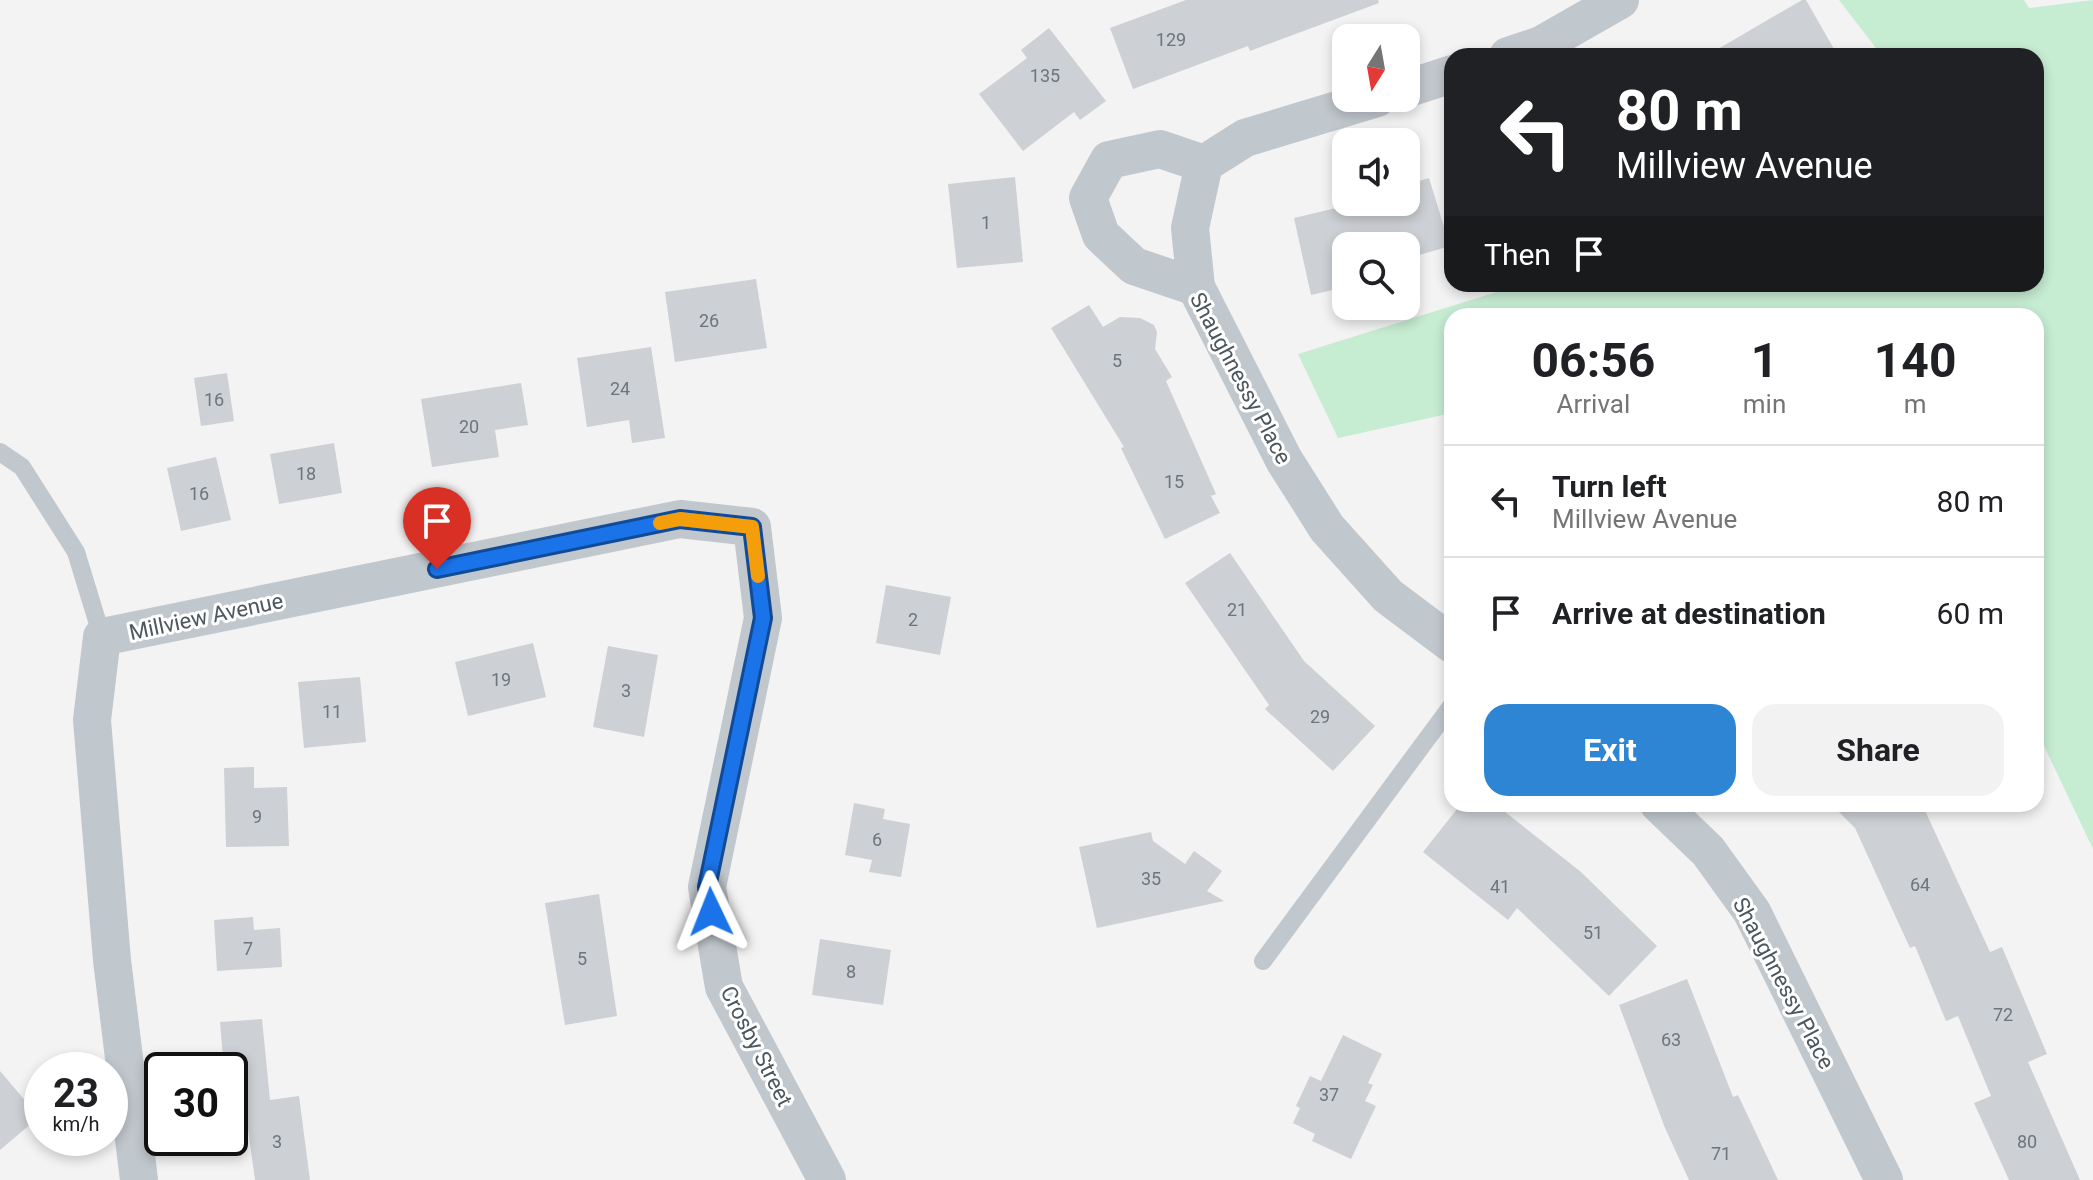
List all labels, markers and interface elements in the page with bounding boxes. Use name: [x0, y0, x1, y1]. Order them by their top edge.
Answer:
north arrow: [1332, 24, 1420, 112]
map controls: [1332, 24, 1420, 320]
house number: 129: [1156, 29, 1186, 50]
house number: 135: [1030, 65, 1060, 86]
text: 80 m: [1616, 78, 1743, 144]
icon: left: [1484, 80, 1588, 184]
button: sound: [1332, 128, 1420, 216]
text: Millview Avenue: [1616, 145, 1873, 187]
house number: 1: [981, 212, 991, 233]
button: search: [1332, 232, 1420, 320]
icon: arrive: [1567, 232, 1611, 276]
text: Then: [1484, 237, 1551, 272]
street label: Shaughnessy Place: [1185, 288, 1296, 468]
house number: 26: [699, 310, 719, 331]
text: 06:56: [1532, 332, 1655, 389]
text: 1: [1751, 332, 1778, 389]
text: 140: [1874, 332, 1956, 389]
house number: 5: [1112, 350, 1122, 371]
house number: 24: [610, 378, 630, 399]
house number: 16: [204, 389, 224, 410]
text: Arrival: [1557, 389, 1630, 419]
text: min: [1743, 389, 1786, 419]
text: m: [1904, 389, 1927, 419]
house number: 20: [459, 416, 479, 437]
house number: 18: [296, 463, 316, 484]
text: Turn left: [1552, 469, 1667, 504]
house number: 15: [1164, 471, 1184, 492]
icon: left: [1484, 479, 1528, 523]
house number: 16: [189, 483, 209, 504]
text: 80 m: [1937, 484, 2004, 519]
pin: [403, 487, 471, 569]
icon: arrive: [415, 499, 459, 543]
text: Millview Avenue: [1552, 504, 1737, 534]
street label: Millview Avenue: [127, 588, 285, 645]
icon: arrive: [1484, 591, 1528, 635]
text: Arrive at destination: [1552, 596, 1826, 631]
text: 60 m: [1937, 596, 2004, 631]
house number: 21: [1227, 599, 1247, 620]
house number: 2: [908, 609, 918, 630]
house number: 19: [491, 669, 511, 690]
house number: 3: [621, 680, 631, 701]
house number: 11: [322, 701, 342, 722]
button: Exit: [1484, 704, 1736, 796]
button: Share: [1752, 704, 2004, 796]
house number: 29: [1310, 706, 1330, 727]
house number: 9: [252, 806, 262, 827]
house number: 6: [872, 829, 882, 850]
house number: 35: [1141, 868, 1161, 889]
position arrow: [669, 870, 753, 954]
house number: 64: [1910, 874, 1930, 895]
house number: 41: [1490, 876, 1510, 897]
street label: Shaughnessy Place: [1728, 893, 1839, 1073]
house number: 51: [1583, 922, 1603, 943]
house number: 7: [243, 938, 253, 959]
house number: 5: [577, 948, 587, 969]
house number: 8: [846, 961, 856, 982]
street label: Crosby Street: [716, 982, 798, 1111]
house number: 72: [1993, 1004, 2013, 1025]
house number: 63: [1661, 1029, 1681, 1050]
speed limit sign: 30: [144, 1052, 248, 1156]
text: 23: [53, 1070, 99, 1117]
house number: 37: [1319, 1084, 1339, 1105]
text: km/h: [53, 1112, 99, 1136]
house number: 3: [272, 1131, 282, 1152]
house number: 80: [2017, 1131, 2037, 1152]
house number: 71: [1711, 1143, 1731, 1164]

